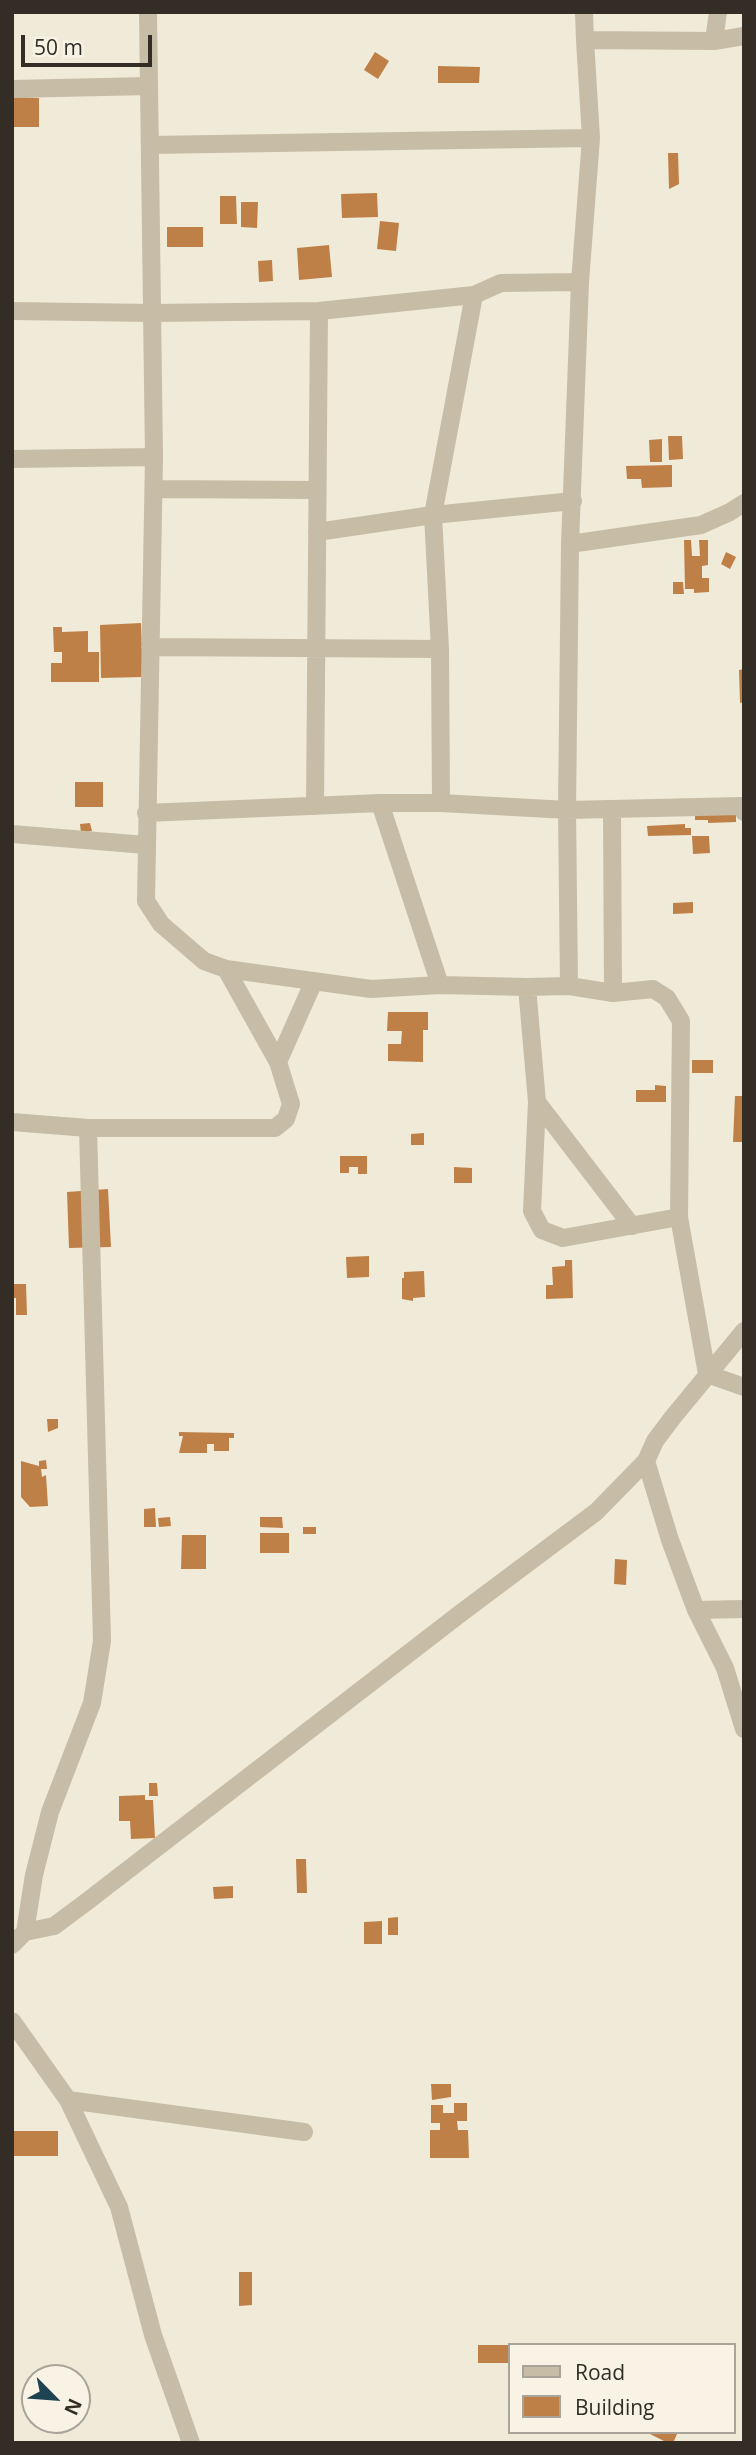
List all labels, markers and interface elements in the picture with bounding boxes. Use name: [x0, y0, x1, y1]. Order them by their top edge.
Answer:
scale bar: [24, 21, 156, 65]
text: 50 m: [34, 33, 83, 61]
legend: [508, 2343, 735, 2434]
text: Road: [575, 2358, 625, 2386]
north arrow: [21, 2364, 91, 2434]
text: Building: [575, 2393, 654, 2421]
text: N: [58, 2395, 88, 2420]

